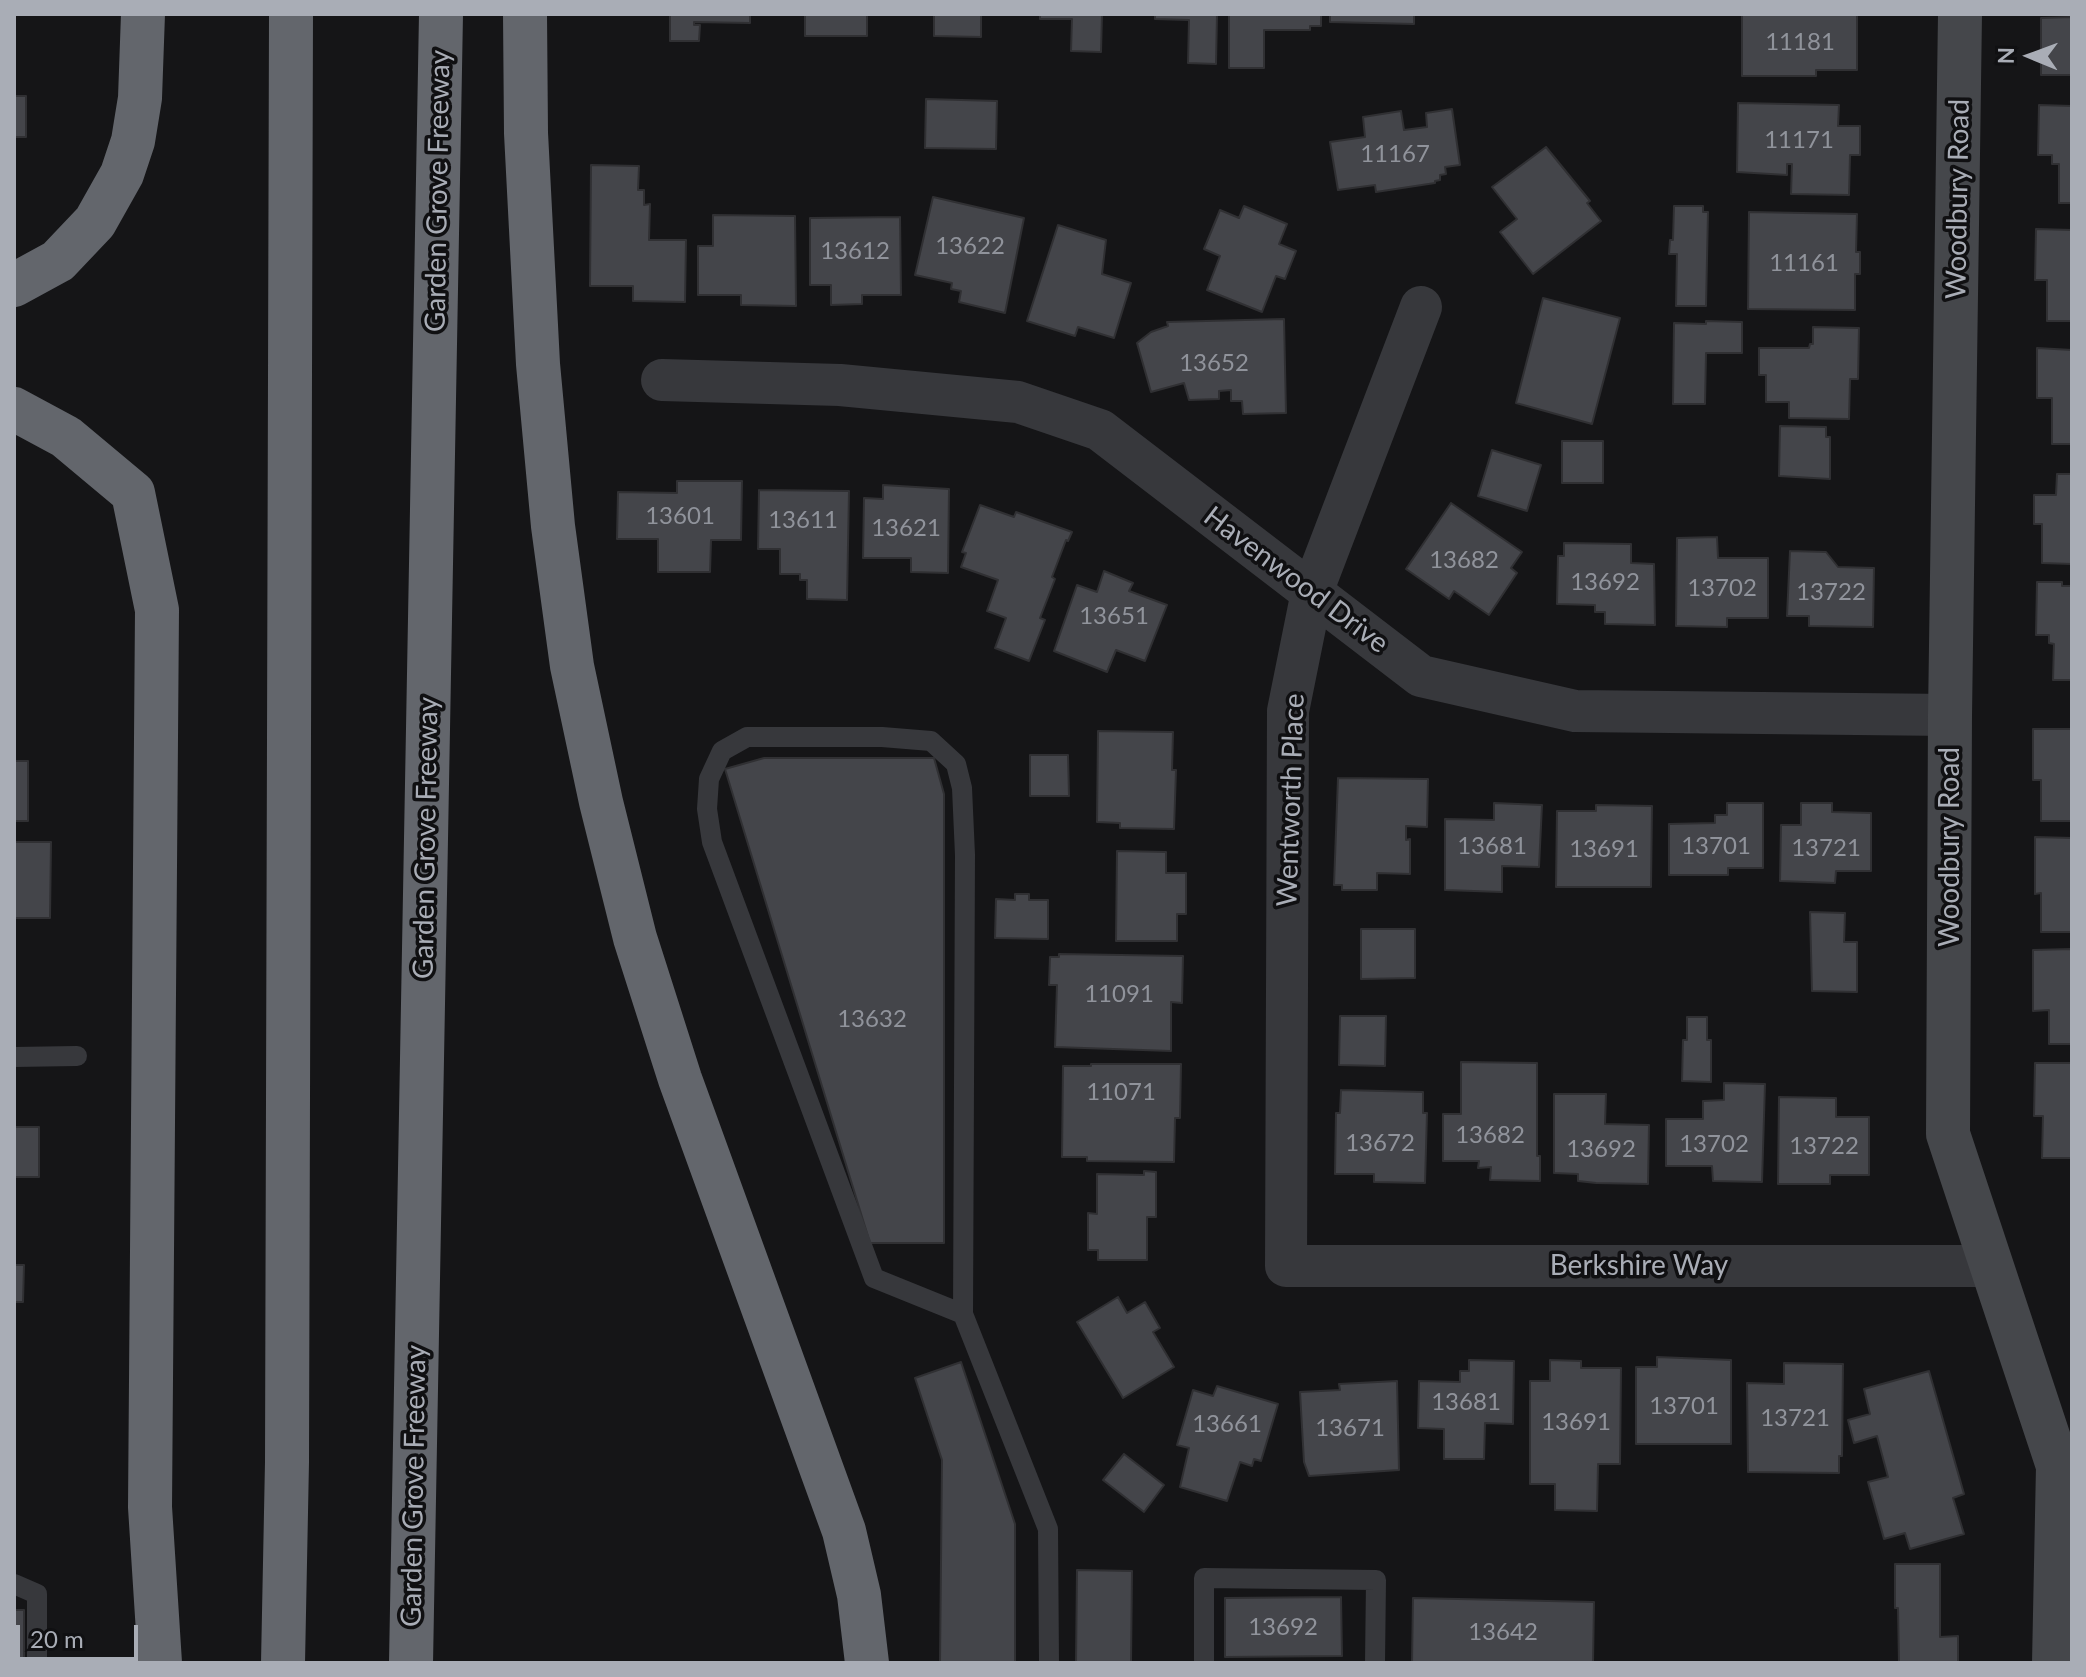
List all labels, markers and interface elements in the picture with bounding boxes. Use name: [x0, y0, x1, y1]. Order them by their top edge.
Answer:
north arrow: [1990, 16, 2070, 96]
house number: 11181: [1765, 28, 1835, 56]
text: N: [1992, 47, 2019, 64]
street label: Garden Grove Freeway: [419, 50, 457, 332]
street label: Woodbury Road: [1939, 99, 1977, 299]
house number: 11171: [1764, 126, 1834, 154]
house number: 11167: [1360, 140, 1430, 168]
house number: 13622: [935, 232, 1005, 260]
house number: 13612: [820, 237, 890, 265]
house number: 11161: [1769, 249, 1839, 277]
house number: 13652: [1179, 349, 1249, 377]
street label: Havenwood Drive: [1197, 500, 1395, 660]
house number: 13601: [645, 502, 715, 530]
house number: 13611: [768, 506, 838, 534]
house number: 13621: [871, 514, 941, 542]
house number: 13682: [1429, 546, 1499, 574]
house number: 13692: [1570, 568, 1640, 596]
house number: 13702: [1687, 574, 1757, 602]
house number: 13722: [1796, 578, 1866, 606]
house number: 13651: [1079, 602, 1149, 630]
street label: Wentworth Place: [1270, 693, 1312, 907]
street label: Garden Grove Freeway: [407, 697, 445, 979]
street label: Woodbury Road: [1933, 747, 1967, 947]
house number: 13681: [1457, 832, 1527, 860]
house number: 13701: [1681, 832, 1751, 860]
house number: 13721: [1791, 834, 1861, 862]
house number: 13691: [1569, 835, 1639, 863]
house number: 11091: [1084, 980, 1154, 1008]
house number: 13632: [837, 1005, 907, 1033]
house number: 11071: [1086, 1078, 1156, 1106]
house number: 13682: [1455, 1121, 1525, 1149]
house number: 13672: [1345, 1129, 1415, 1157]
house number: 13702: [1679, 1130, 1749, 1158]
house number: 13722: [1789, 1132, 1859, 1160]
house number: 13692: [1566, 1135, 1636, 1163]
street label: Berkshire Way: [1550, 1249, 1728, 1283]
street label: Garden Grove Freeway: [395, 1345, 433, 1627]
house number: 13681: [1431, 1388, 1501, 1416]
house number: 13701: [1649, 1392, 1719, 1420]
house number: 13721: [1760, 1404, 1830, 1432]
house number: 13691: [1541, 1408, 1611, 1436]
house number: 13661: [1192, 1410, 1262, 1438]
house number: 13671: [1315, 1414, 1385, 1442]
scale bar: [20, 1609, 142, 1659]
house number: 13692: [1248, 1613, 1318, 1641]
house number: 13642: [1468, 1618, 1538, 1646]
text: 20 m: [30, 1624, 84, 1653]

